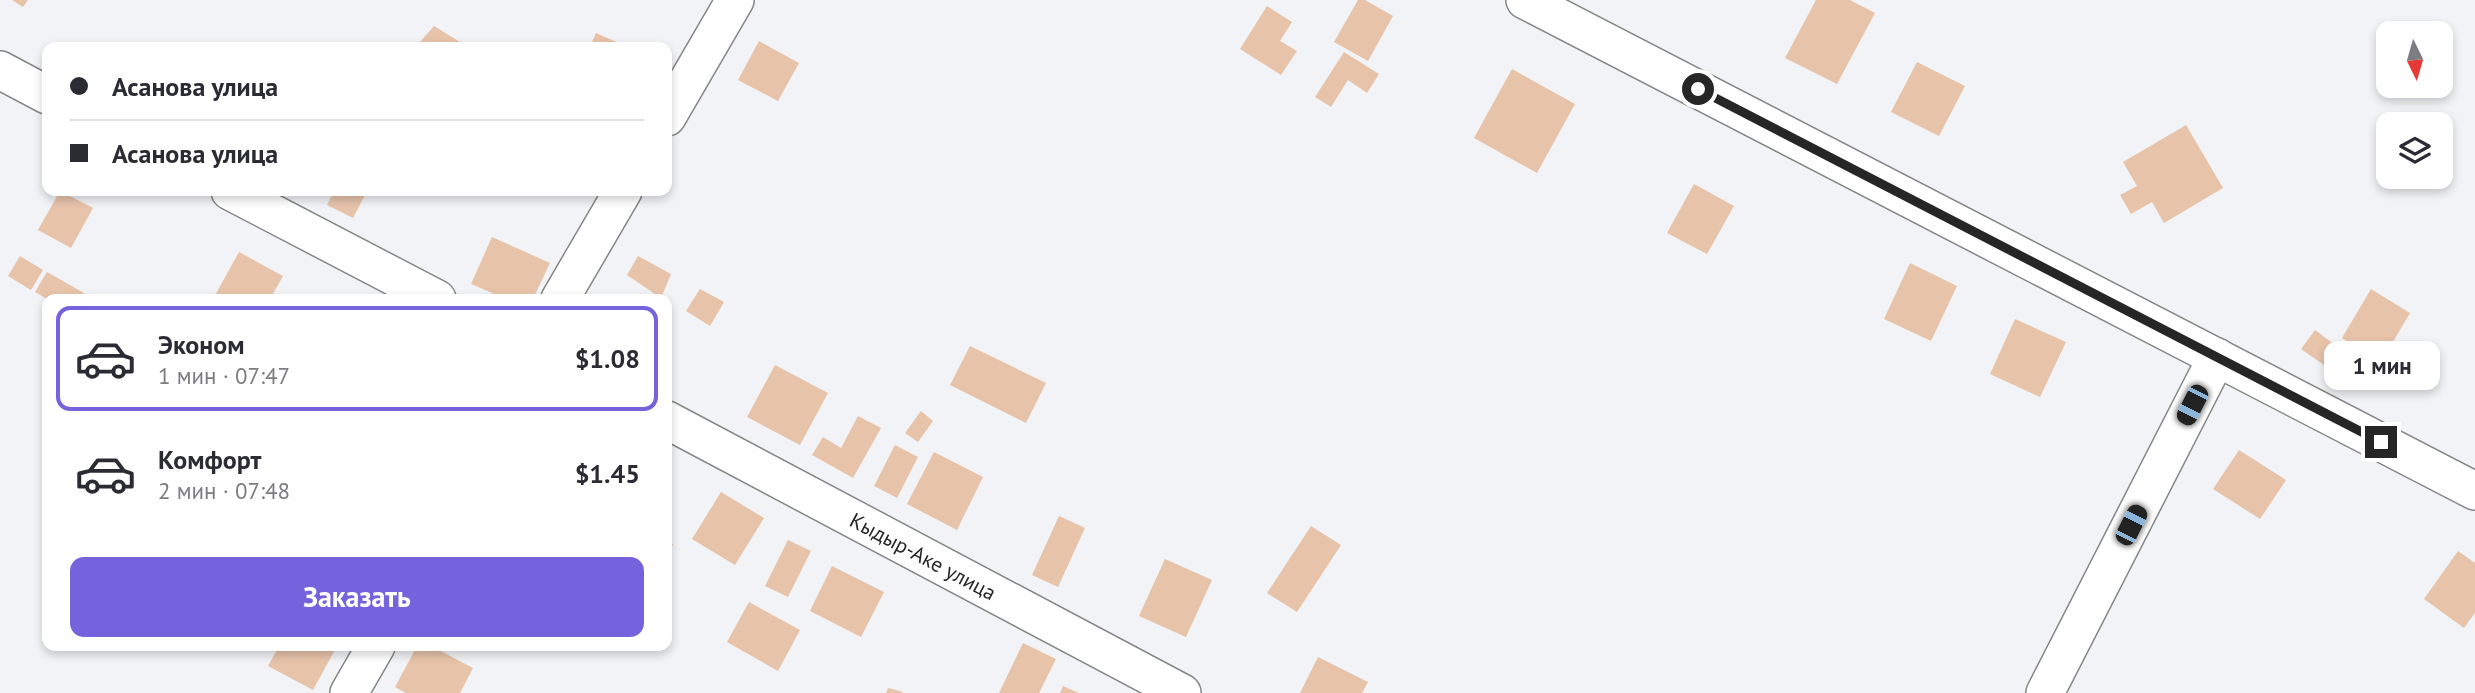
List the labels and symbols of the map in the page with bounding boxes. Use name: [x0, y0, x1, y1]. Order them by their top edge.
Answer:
north arrow: [2376, 21, 2454, 98]
route start: [1682, 73, 1714, 105]
callout: 1 мин: [2323, 340, 2439, 390]
car: [2174, 382, 2211, 428]
route end: [2365, 426, 2397, 458]
car: [2113, 502, 2150, 548]
street label: Кыдыр-Аке улица: [845, 506, 1001, 606]

